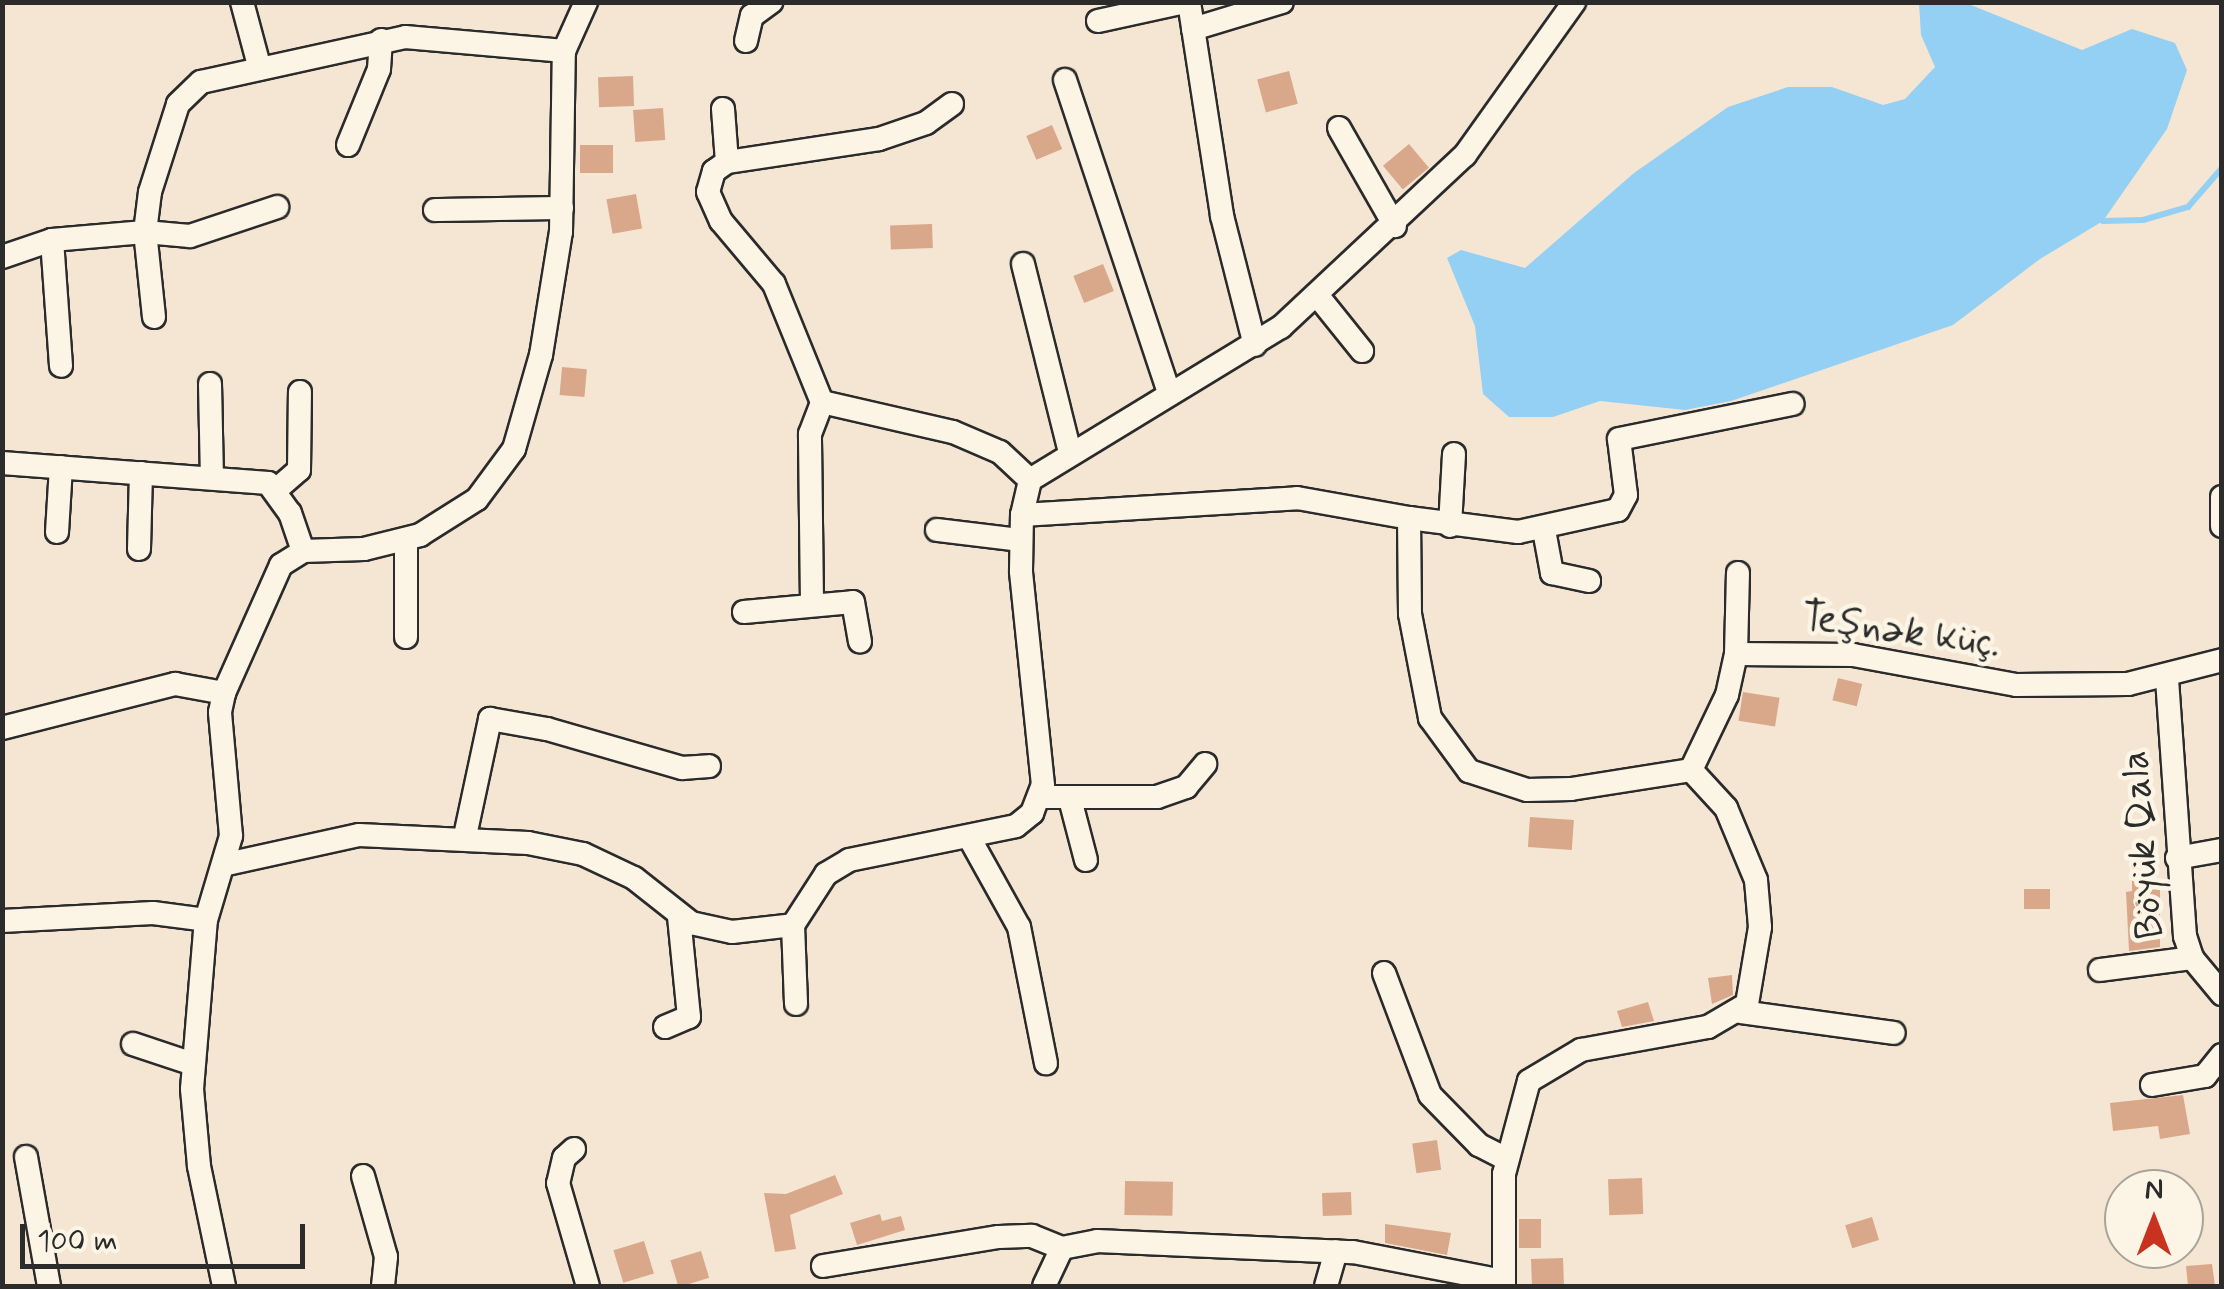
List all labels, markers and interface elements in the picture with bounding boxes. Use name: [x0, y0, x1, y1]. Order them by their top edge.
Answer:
street label: Teşnək küç.: [1800, 593, 2002, 669]
street label: Böyük Qala: [2111, 748, 2175, 942]
north arrow: [2104, 1169, 2204, 1269]
text: N: [2145, 1172, 2163, 1209]
scale bar: [25, 1204, 310, 1266]
text: 100 m: [37, 1222, 118, 1261]

